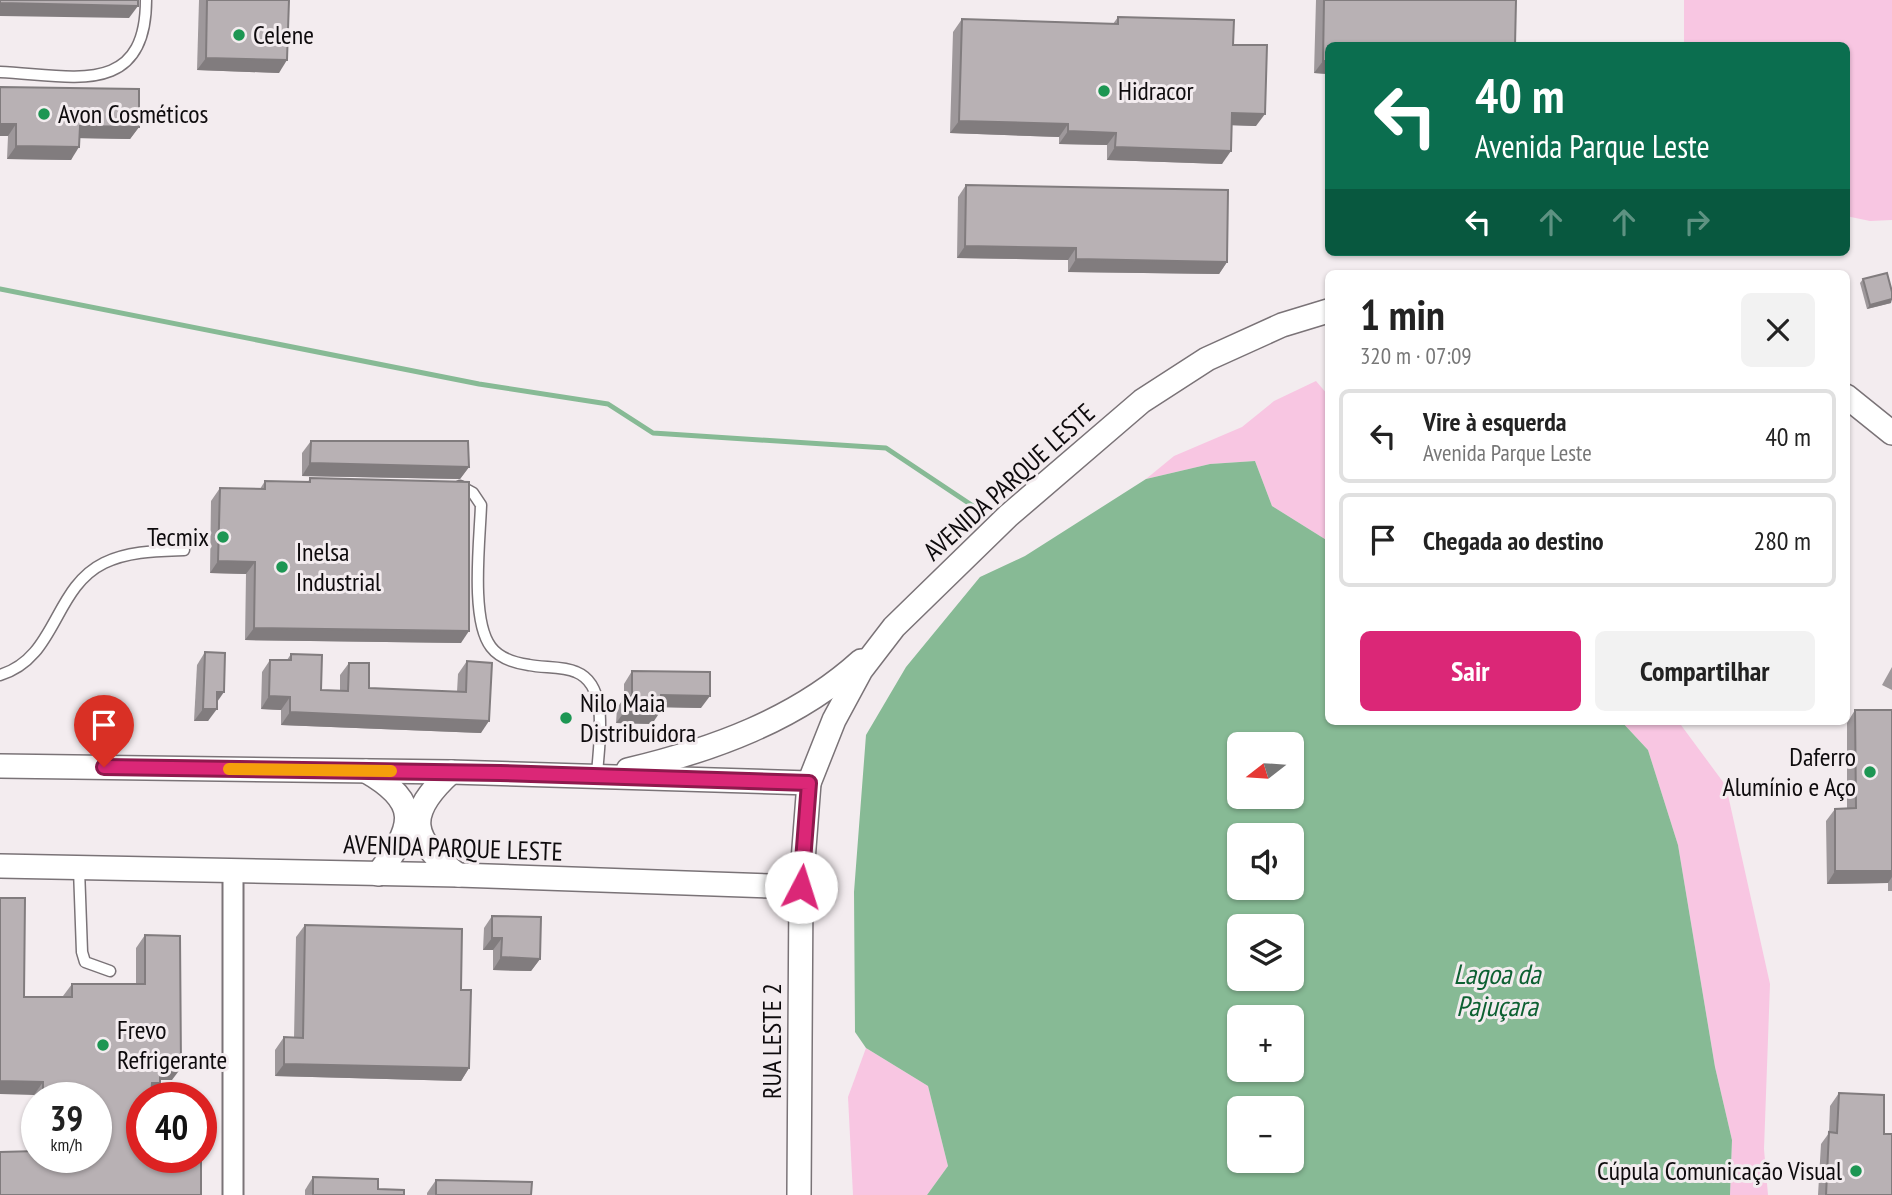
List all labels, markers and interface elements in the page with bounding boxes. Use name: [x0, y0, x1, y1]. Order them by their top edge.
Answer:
place label: Celene: [253, 18, 314, 51]
marker: Celene: [231, 27, 247, 43]
text: 40 m: [1475, 63, 1564, 127]
icon: left: [1360, 70, 1451, 161]
place label: Hidracor: [1118, 74, 1194, 107]
marker: Hidracor: [1096, 83, 1112, 99]
place label: Avon Cosméticos: [58, 97, 208, 130]
marker: Avon Cosméticos: [36, 106, 52, 122]
text: Avenida Parque Leste: [1475, 125, 1710, 167]
icon: left: [1459, 203, 1497, 241]
icon: ahead: [1532, 203, 1570, 241]
icon: ahead: [1605, 203, 1643, 241]
icon: right: [1678, 203, 1716, 241]
text: 1 min: [1360, 287, 1445, 342]
button: close: [1741, 293, 1815, 367]
text: 320 m · 07:09: [1360, 341, 1472, 370]
street label: AVENIDA PARQUE LESTE: [916, 396, 1101, 567]
text: Vire à esquerda: [1423, 405, 1566, 438]
icon: left: [1364, 417, 1402, 455]
text: 40 m: [1765, 420, 1811, 453]
text: Avenida Parque Leste: [1423, 438, 1592, 467]
place label: Tecmix: [147, 520, 209, 553]
icon: arrive: [1364, 521, 1402, 559]
text: Chegada ao destino: [1423, 524, 1604, 557]
text: 280 m: [1753, 524, 1811, 557]
marker: Tecmix: [215, 529, 231, 545]
place label: Inelsa Industrial: [296, 535, 381, 598]
marker: Inelsa Industrial: [274, 559, 290, 575]
button: Sair: [1360, 631, 1581, 711]
button: Compartilhar: [1595, 631, 1815, 711]
place label: Nilo Maia Distribuidora: [580, 686, 696, 749]
pin: [74, 695, 134, 767]
icon: arrive: [85, 706, 123, 744]
marker: Nilo Maia Distribuidora: [558, 710, 574, 726]
north arrow: [1227, 732, 1304, 808]
map controls: [1227, 732, 1304, 1173]
place label: Daferro Alumínio e Aço: [1722, 740, 1856, 803]
marker: Daferro Alumínio e Aço: [1862, 764, 1878, 780]
button: sound: [1227, 823, 1304, 900]
street label: AVENIDA PARQUE LESTE: [343, 827, 563, 868]
position arrow: [764, 850, 838, 924]
button: layers: [1227, 914, 1304, 991]
water label: Lagoa da Pajuçara: [1453, 955, 1542, 1024]
street label: RUA LESTE 2: [755, 983, 788, 1099]
button: +: [1227, 1005, 1304, 1082]
place label: Frevo Refrigerante: [117, 1013, 227, 1076]
marker: Frevo Refrigerante: [95, 1037, 111, 1053]
speed limit sign: 40: [126, 1082, 217, 1173]
text: 39: [50, 1095, 83, 1141]
button: −: [1227, 1096, 1304, 1173]
text: km/h: [51, 1133, 82, 1156]
place label: Cúpula Comunicação Visual: [1597, 1154, 1842, 1187]
marker: Cúpula Comunicação Visual: [1848, 1163, 1864, 1179]

